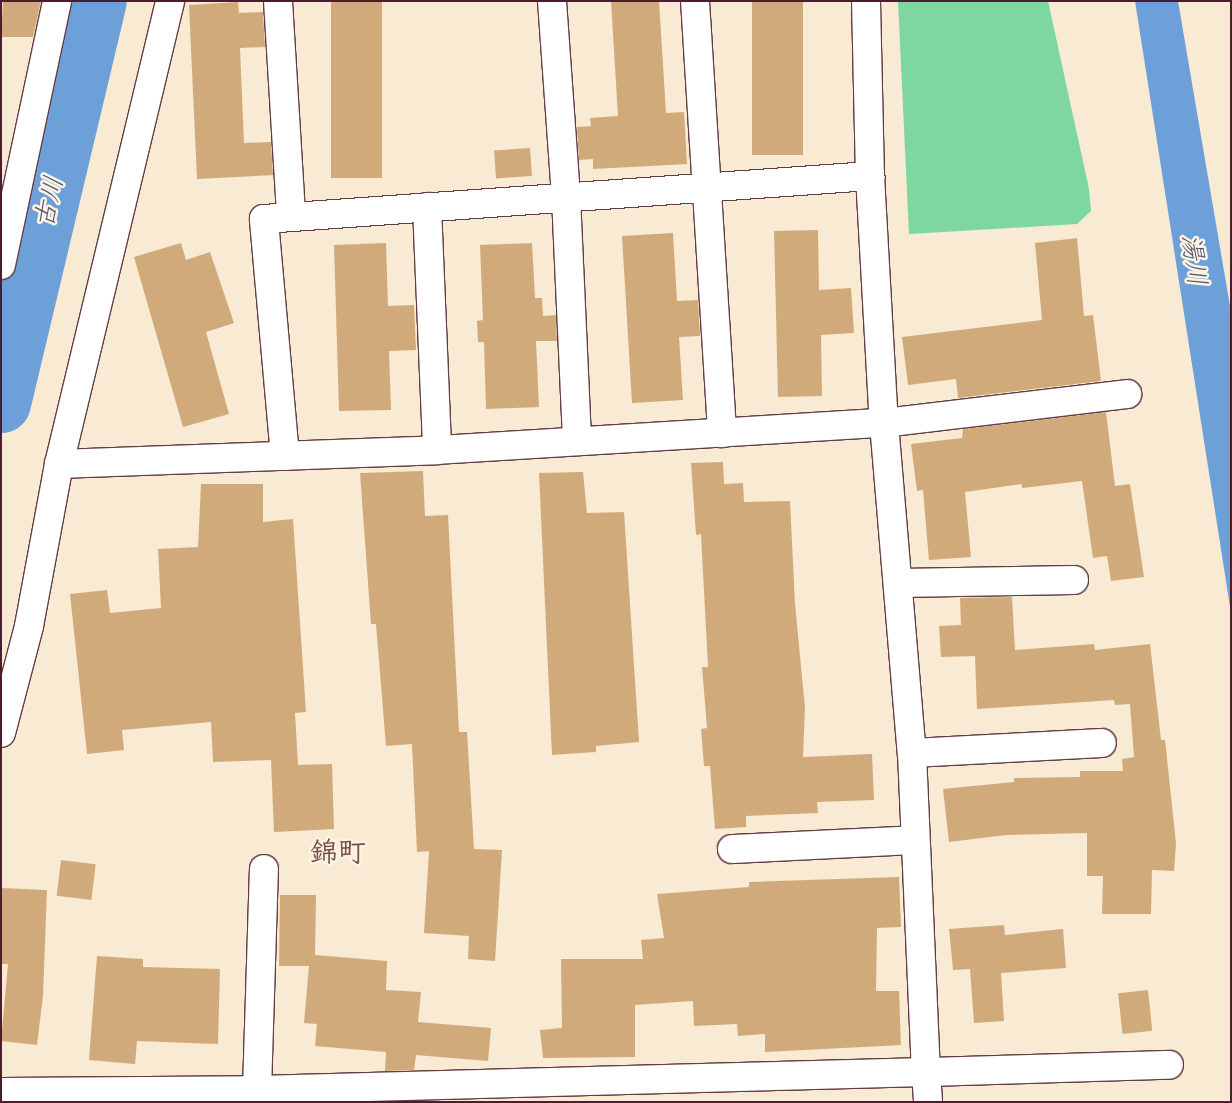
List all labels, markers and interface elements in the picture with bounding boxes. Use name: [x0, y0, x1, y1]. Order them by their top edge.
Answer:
water label: 古川: [28, 173, 70, 231]
water label: 湯川: [1175, 232, 1213, 288]
district label: 錦町: [310, 835, 366, 869]

